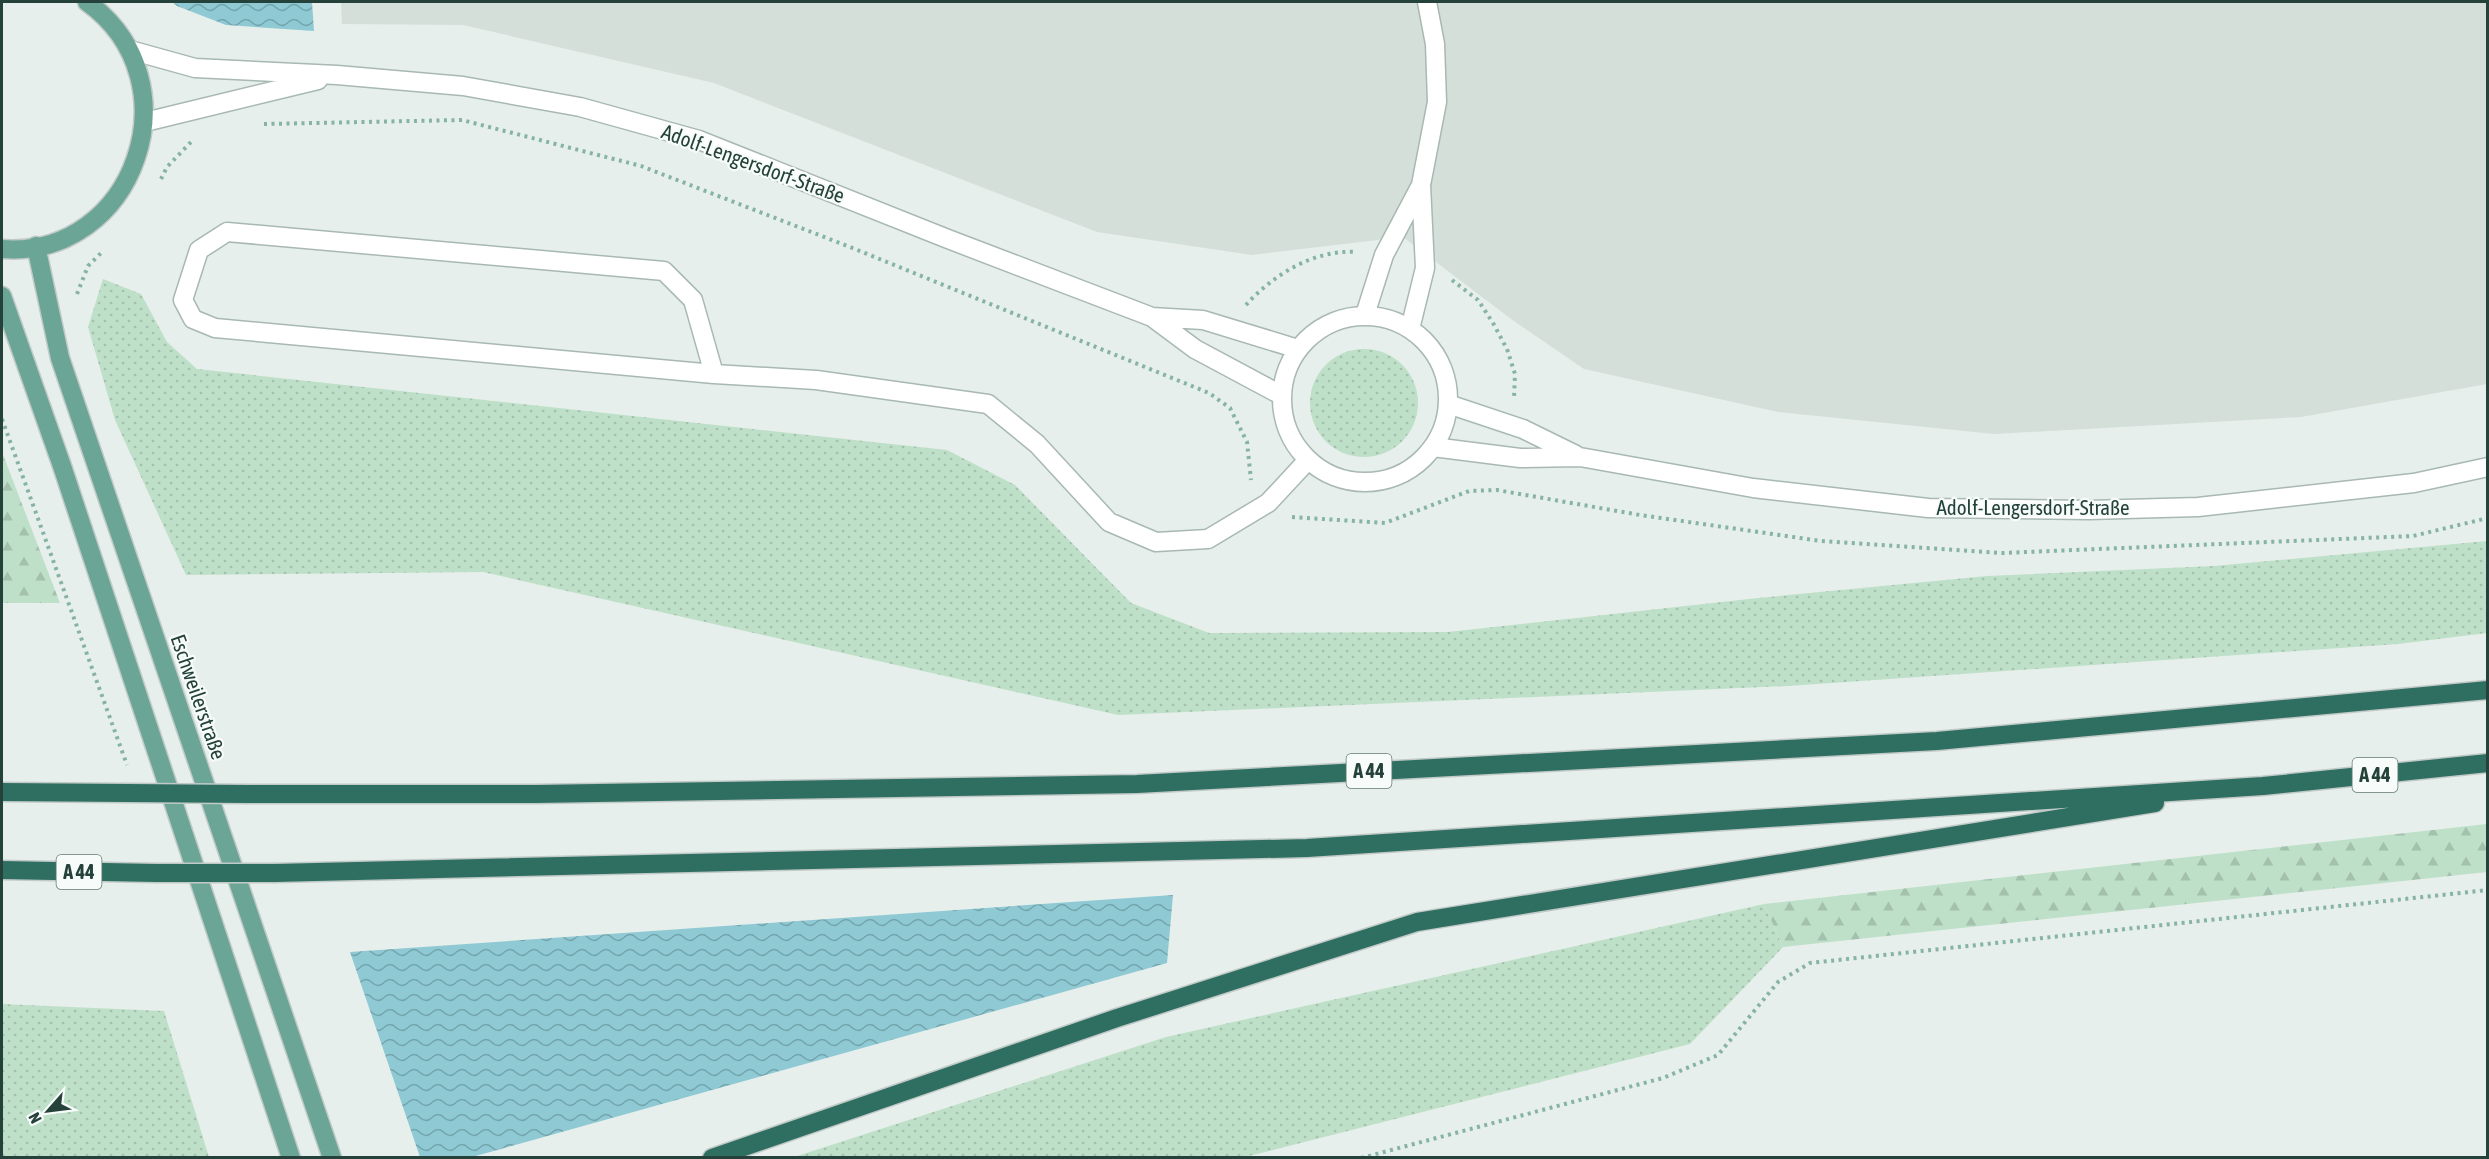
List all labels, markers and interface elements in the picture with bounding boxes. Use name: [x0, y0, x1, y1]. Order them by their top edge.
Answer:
street label: Adolf-Lengersdorf-Straße: [659, 119, 848, 207]
street label: Adolf-Lengersdorf-Straße: [1937, 495, 2130, 519]
street label: Eschweilerstraße: [166, 631, 232, 762]
road number: A 44: [1346, 754, 1392, 788]
road number: A 44: [2352, 758, 2398, 792]
road number: A 44: [56, 855, 101, 889]
north arrow: [18, 1081, 78, 1141]
text: N: [25, 1110, 45, 1126]

